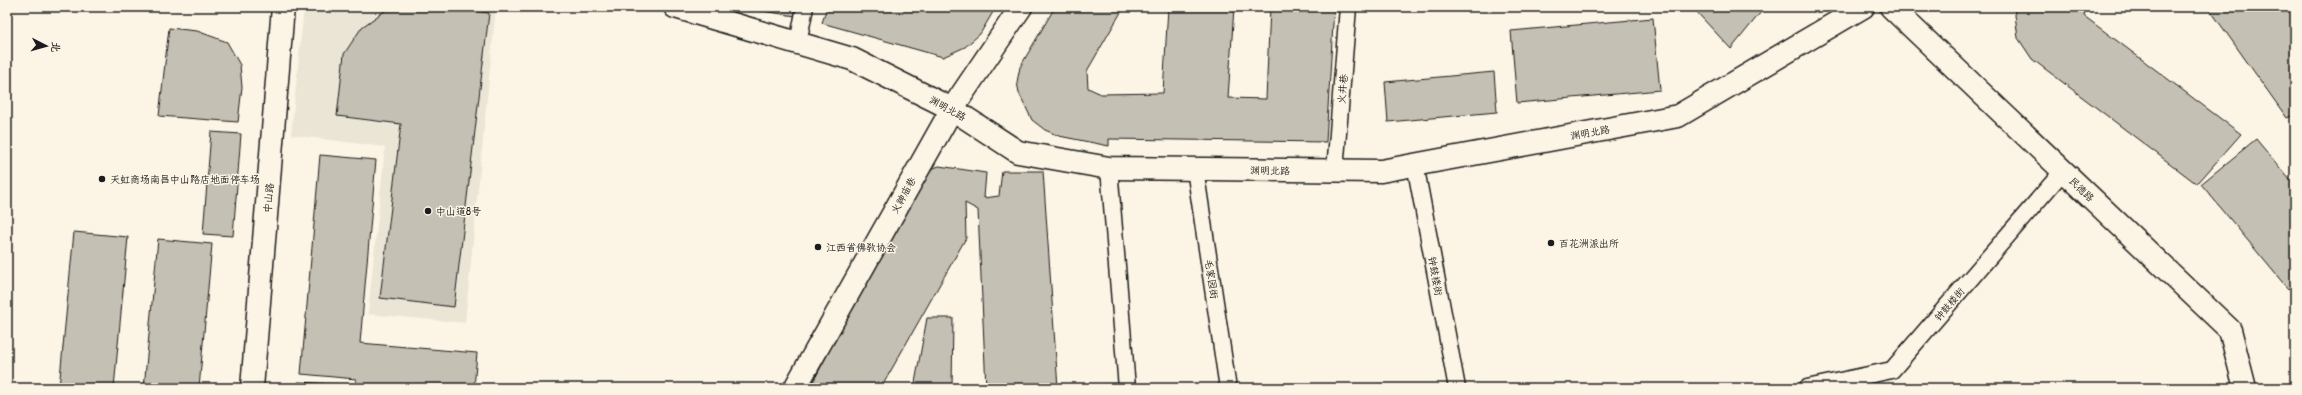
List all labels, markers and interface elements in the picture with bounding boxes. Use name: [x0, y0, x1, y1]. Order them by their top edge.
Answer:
north arrow: [26, 26, 66, 66]
text: 北: [48, 41, 62, 53]
street label: 火井巷: [1336, 73, 1350, 105]
street label: 渊明北路: [927, 94, 968, 124]
street label: 渊明北路: [1569, 124, 1611, 142]
street label: 渊明北路: [1250, 165, 1290, 177]
marker: 天虹商场南昌中山路店地面停车场: [97, 174, 107, 184]
place label: 天虹商场南昌中山路店地面停车场: [110, 174, 260, 186]
street label: 火神庙巷: [889, 174, 919, 216]
street label: 民德路: [2066, 175, 2096, 204]
street label: 中山路: [262, 183, 276, 214]
marker: 中山道8号: [423, 206, 433, 216]
place label: 中山道8号: [436, 206, 481, 218]
marker: 百花洲派出所: [1546, 238, 1556, 248]
place label: 百花洲派出所: [1559, 238, 1619, 250]
marker: 江西省佛教协会: [813, 242, 823, 252]
place label: 江西省佛教协会: [826, 242, 896, 254]
street label: 钟鼓楼街: [1426, 255, 1444, 297]
street label: 毛家园街: [1202, 258, 1220, 300]
street label: 钟鼓楼街: [1932, 286, 1967, 324]

